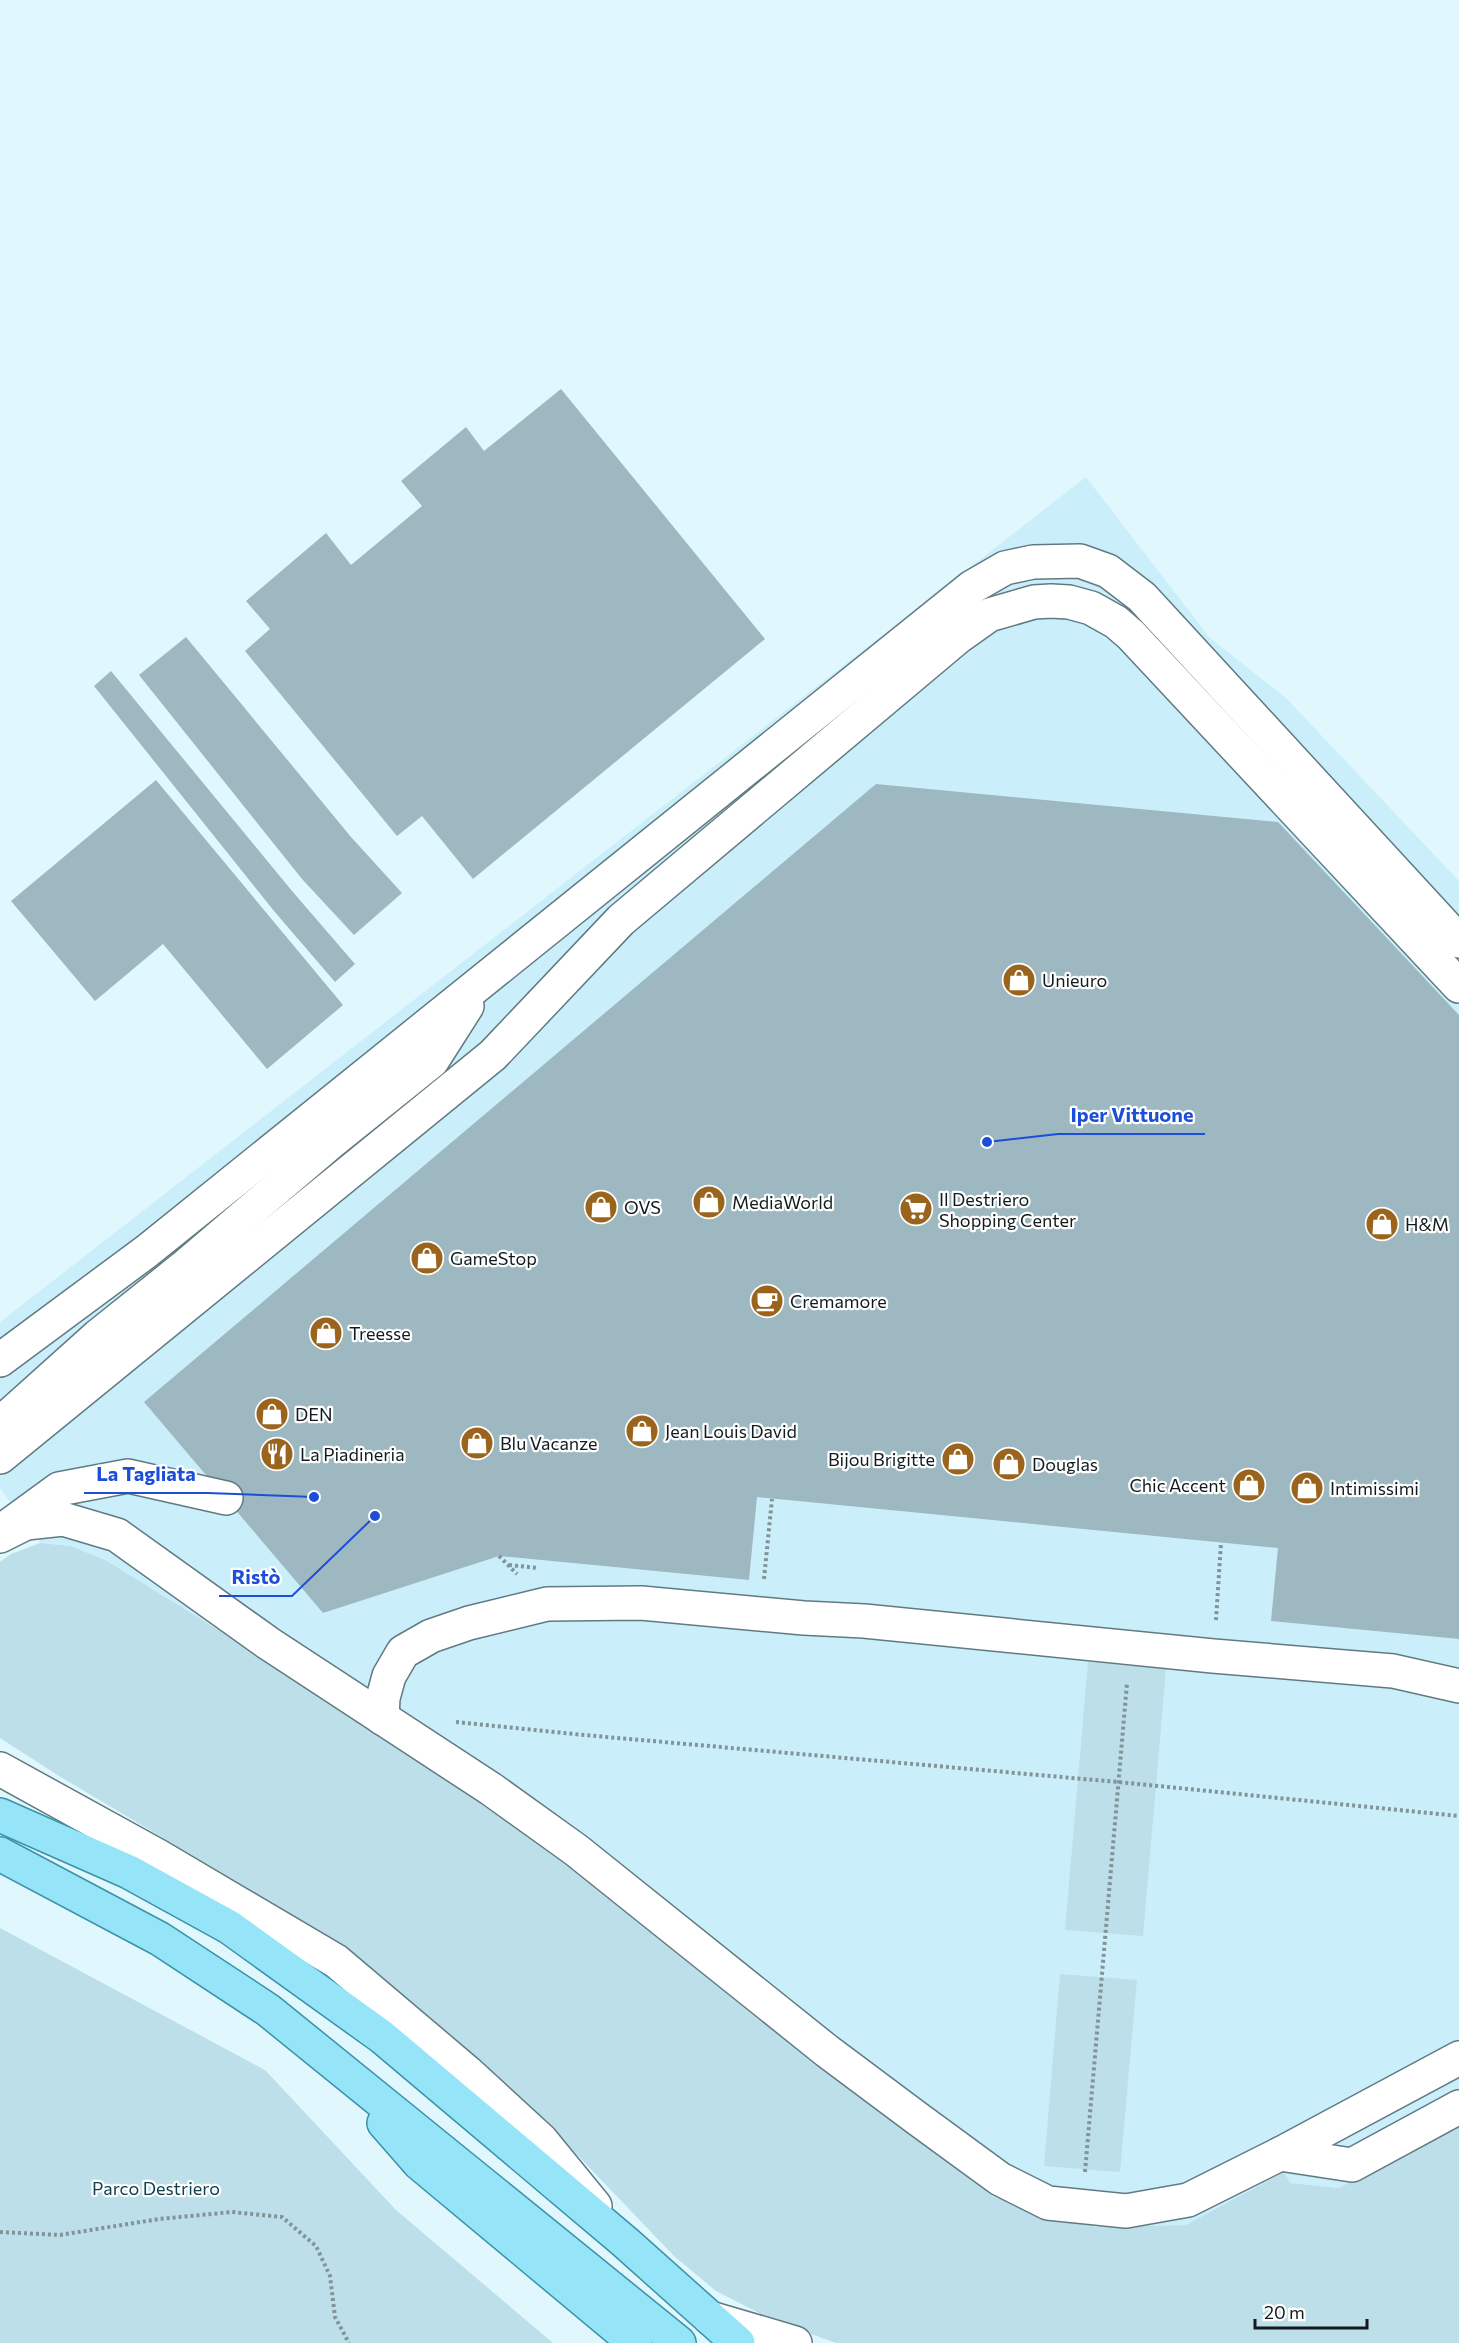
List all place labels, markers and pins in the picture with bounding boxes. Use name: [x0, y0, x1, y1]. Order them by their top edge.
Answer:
shop icon: Unieuro: [1001, 962, 1037, 998]
place label: Unieuro: [1042, 969, 1107, 991]
callout: Iper Vittuone: [1058, 1096, 1205, 1134]
shop icon: MediaWorld: [691, 1184, 727, 1220]
place label: Il Destriero Shopping Center: [939, 1188, 1076, 1231]
shop icon: OVS: [583, 1189, 619, 1225]
place label: MediaWorld: [732, 1191, 833, 1213]
supermarket icon: Il Destriero Shopping Center: [898, 1191, 934, 1227]
place label: OVS: [624, 1196, 661, 1218]
shop icon: H&M: [1364, 1206, 1400, 1242]
place label: H&M: [1405, 1213, 1449, 1235]
shop icon: GameStop: [409, 1240, 445, 1276]
place label: GameStop: [450, 1247, 537, 1269]
cafe icon: Cremamore: [749, 1283, 785, 1319]
place label: Cremamore: [790, 1290, 887, 1312]
shop icon: Treesse: [308, 1315, 344, 1351]
place label: Treesse: [349, 1322, 411, 1344]
shop icon: DEN: [254, 1396, 290, 1432]
place label: DEN: [295, 1403, 333, 1425]
shop icon: Jean Louis David: [624, 1413, 660, 1449]
place label: Jean Louis David: [665, 1420, 797, 1442]
shop icon: Blu Vacanze: [459, 1425, 495, 1461]
place label: Blu Vacanze: [500, 1432, 598, 1454]
restaurant icon: La Piadineria: [259, 1436, 295, 1472]
shop icon: Bijou Brigitte: [940, 1441, 976, 1477]
place label: La Piadineria: [300, 1443, 405, 1465]
shop icon: Douglas: [991, 1446, 1027, 1482]
place label: Bijou Brigitte: [828, 1448, 935, 1470]
place label: Douglas: [1032, 1453, 1098, 1475]
callout: La Tagliata: [84, 1455, 208, 1493]
shop icon: Chic Accent: [1231, 1467, 1267, 1503]
shop icon: Intimissimi: [1289, 1470, 1325, 1506]
place label: Chic Accent: [1129, 1474, 1226, 1496]
place label: Intimissimi: [1330, 1477, 1419, 1499]
callout: Ristò: [219, 1558, 292, 1596]

